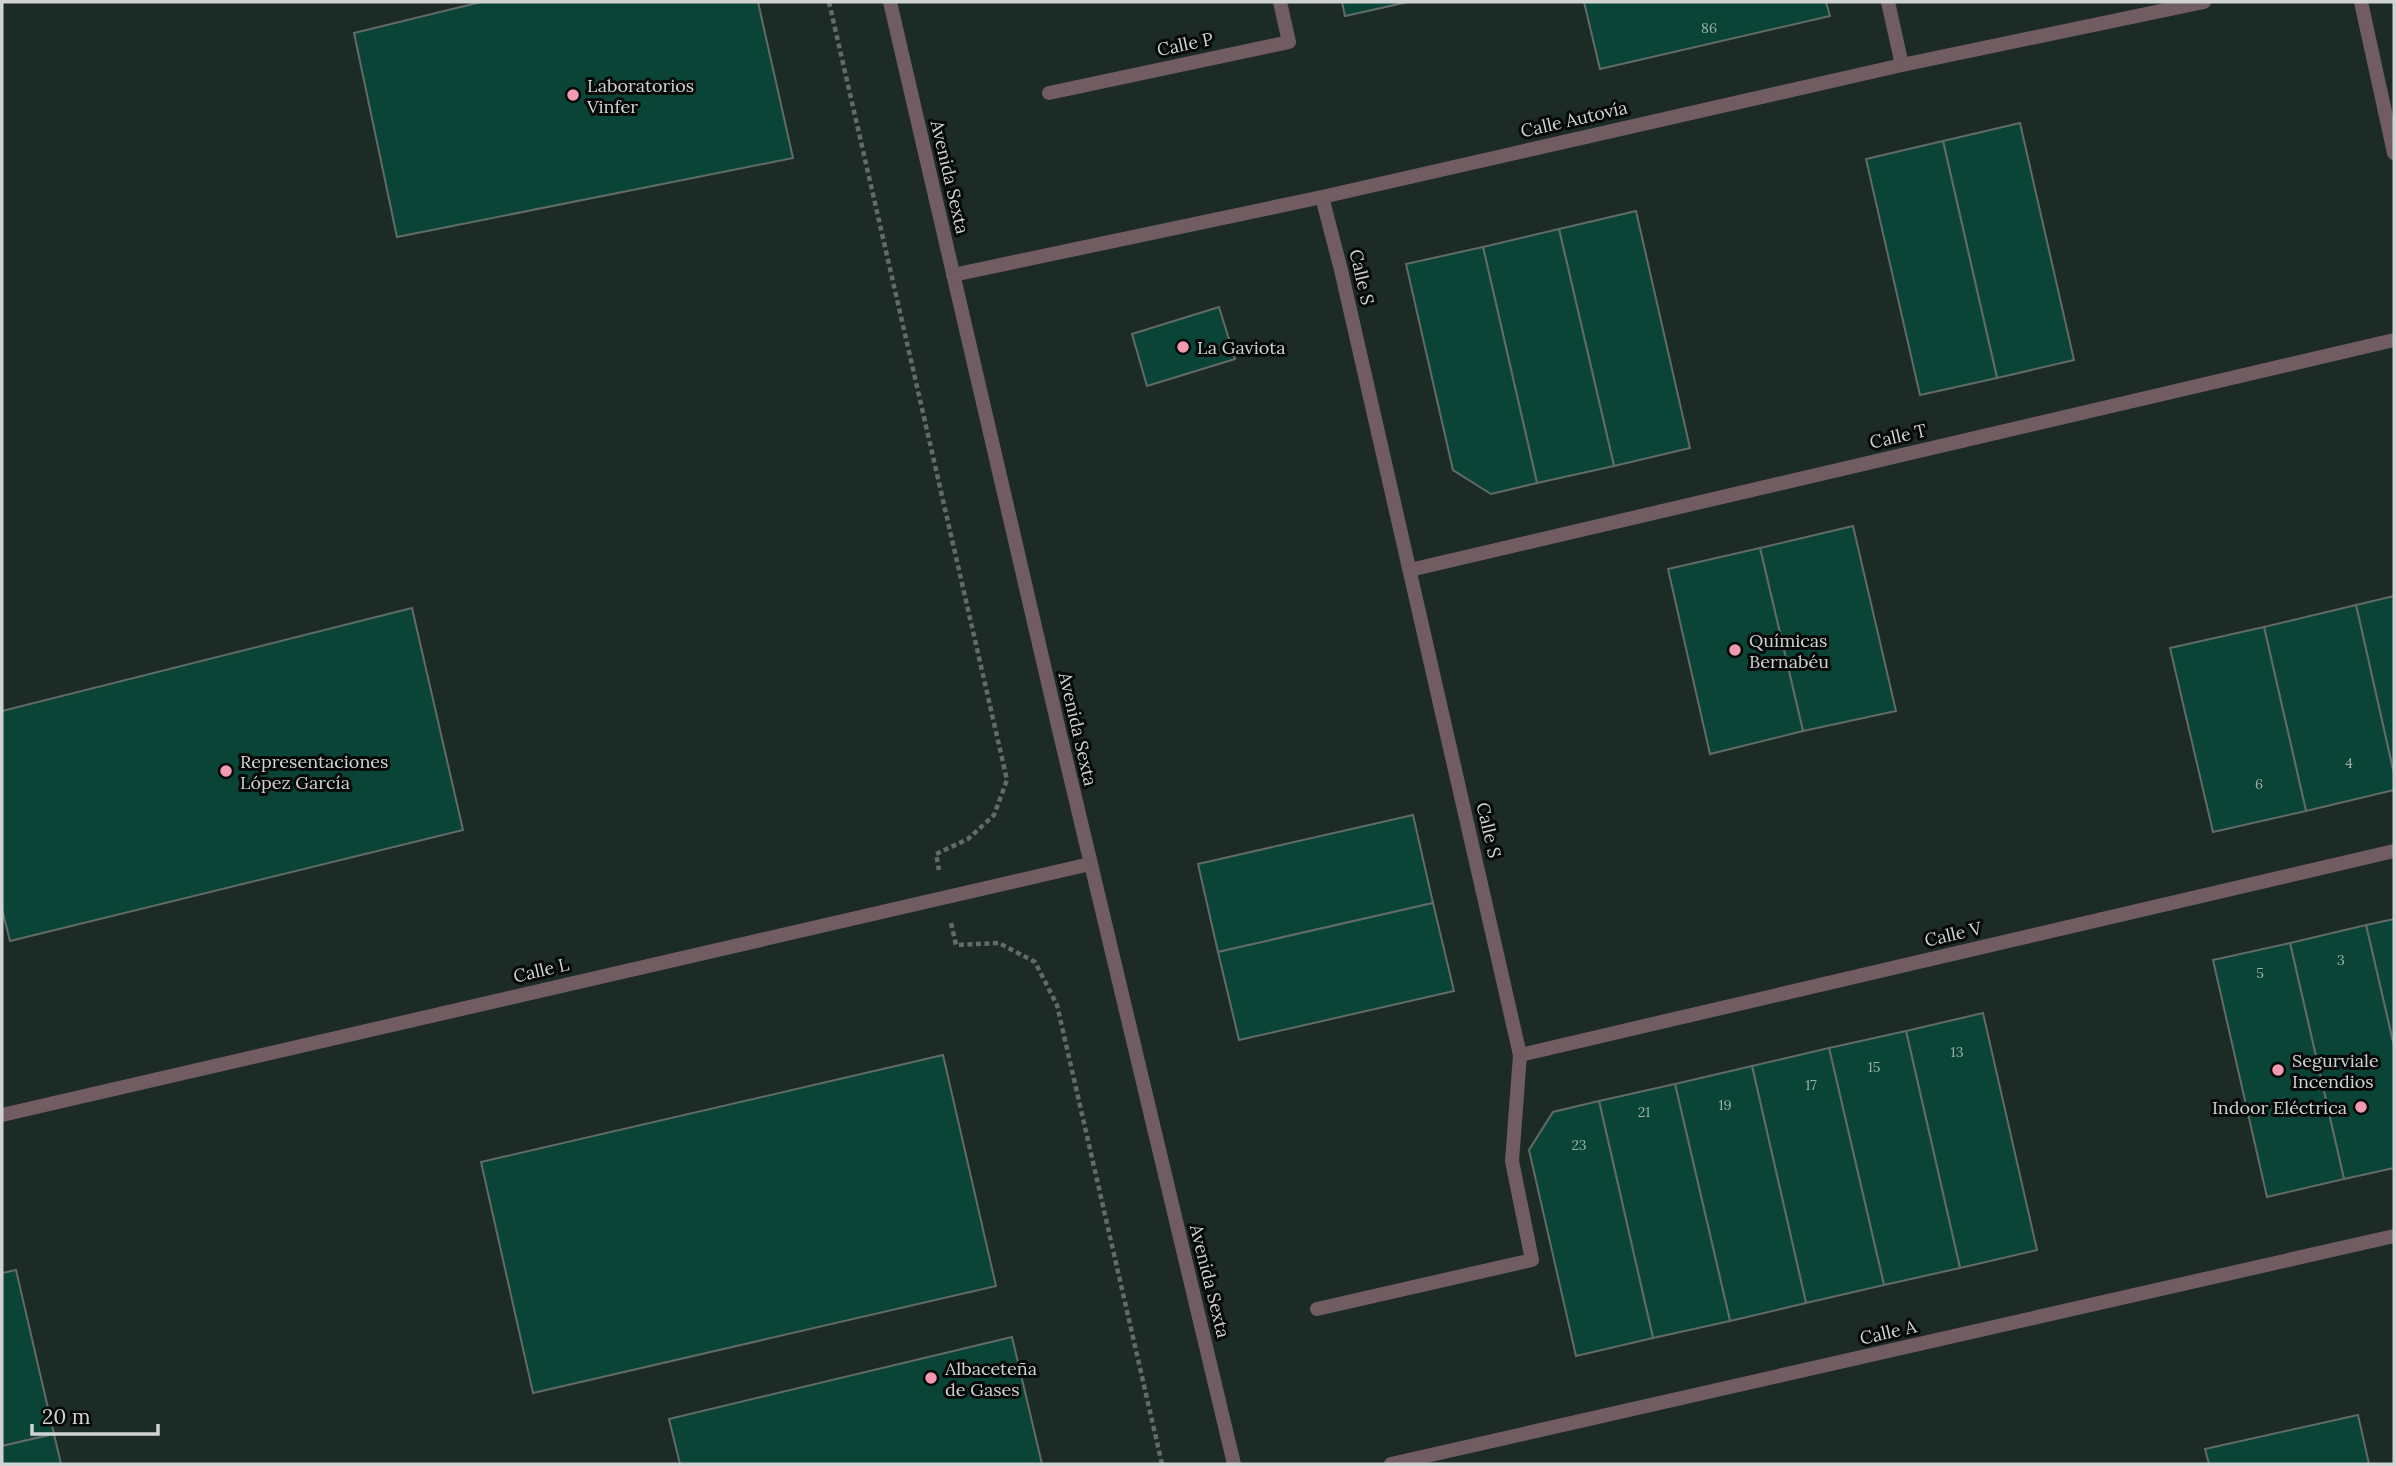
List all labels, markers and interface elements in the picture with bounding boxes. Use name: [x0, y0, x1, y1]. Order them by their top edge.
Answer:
house number: 86: [1701, 19, 1717, 37]
street label: Calle P: [1155, 27, 1215, 61]
place label: Laboratorios Vinfer: [586, 74, 694, 118]
marker: Laboratorios Vinfer: [565, 87, 581, 103]
street label: Calle Autovía: [1518, 96, 1630, 142]
street label: Avenida Sexta: [926, 117, 974, 236]
street label: Calle S: [1344, 247, 1380, 307]
place label: La Gaviota: [1197, 336, 1286, 359]
marker: La Gaviota: [1175, 339, 1191, 355]
street label: Calle T: [1867, 418, 1929, 454]
place label: Químicas Bernabéu: [1749, 629, 1829, 673]
marker: Químicas Bernabéu: [1727, 642, 1743, 658]
street label: Avenida Sexta: [1054, 669, 1102, 788]
place label: Representaciones López García: [240, 750, 388, 794]
house number: 4: [2345, 754, 2353, 772]
marker: Representaciones López García: [218, 763, 234, 779]
house number: 6: [2255, 775, 2263, 793]
street label: Calle S: [1471, 800, 1507, 860]
street label: Calle V: [1922, 916, 1985, 952]
house number: 3: [2337, 951, 2345, 969]
street label: Calle L: [511, 952, 572, 988]
house number: 5: [2256, 964, 2264, 982]
house number: 13: [1951, 1043, 1964, 1061]
place label: Segurviale Incendios: [2292, 1049, 2379, 1093]
house number: 15: [1868, 1058, 1880, 1076]
marker: Segurviale Incendios: [2270, 1062, 2286, 1078]
house number: 17: [1805, 1076, 1817, 1094]
house number: 19: [1718, 1096, 1732, 1114]
place label: Indoor Eléctrica: [2212, 1096, 2347, 1119]
marker: Indoor Eléctrica: [2353, 1099, 2369, 1115]
house number: 21: [1638, 1103, 1650, 1121]
house number: 23: [1571, 1136, 1587, 1154]
street label: Avenida Sexta: [1185, 1221, 1235, 1340]
street label: Calle A: [1857, 1314, 1919, 1350]
place label: Albaceteña de Gases: [944, 1357, 1037, 1401]
marker: Albaceteña de Gases: [923, 1370, 939, 1386]
scale bar: [32, 1392, 158, 1436]
text: 20 m: [42, 1403, 91, 1430]

